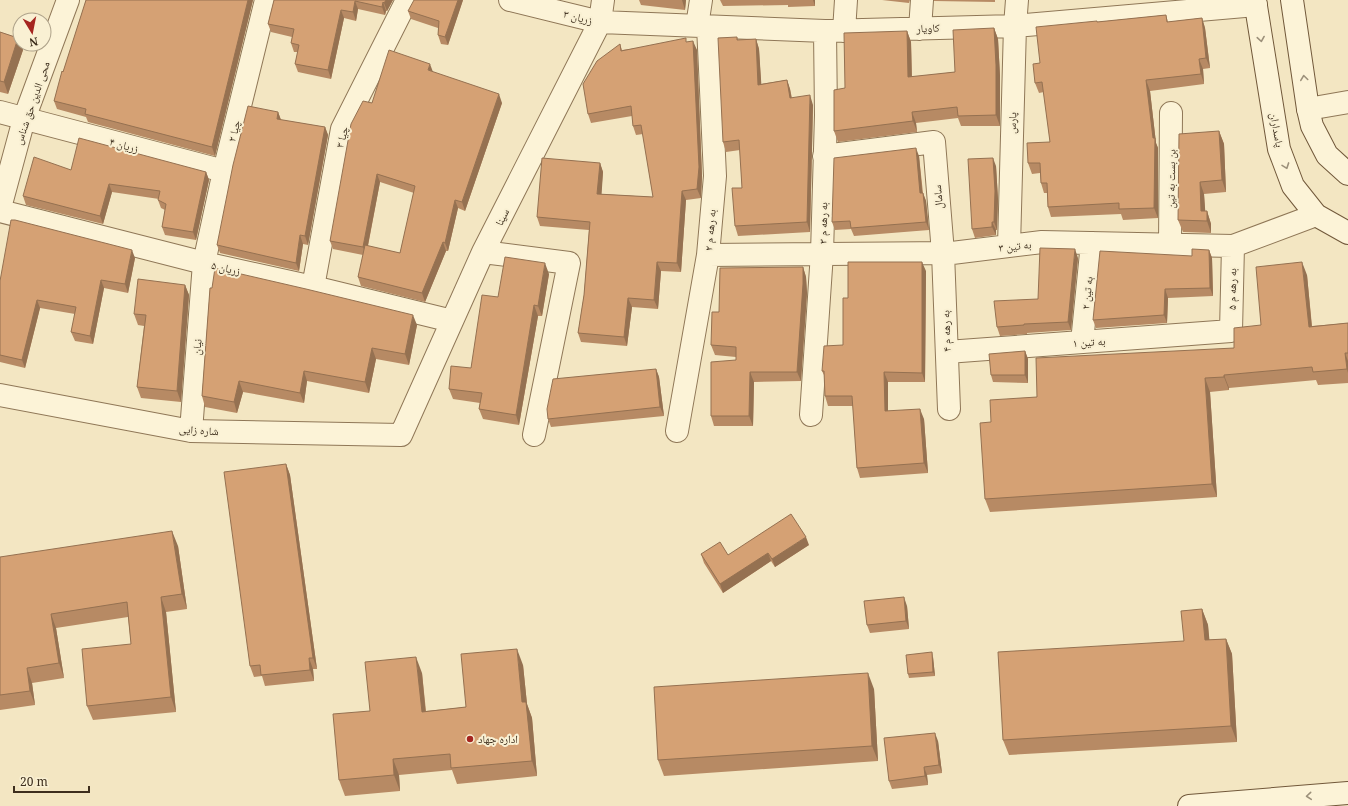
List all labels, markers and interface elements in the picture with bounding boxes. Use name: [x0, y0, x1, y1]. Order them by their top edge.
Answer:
street label: زریان ۳: [562, 6, 594, 27]
north arrow: [12, 12, 52, 52]
street label: کاویار: [915, 20, 940, 35]
text: N: [28, 34, 39, 51]
one-way arrow: [1257, 35, 1265, 42]
street label: محی الدین حق شناس: [10, 59, 53, 147]
one-way arrow: [1300, 75, 1309, 81]
street label: پاسداران: [1267, 111, 1288, 149]
street label: پارس: [1004, 112, 1019, 134]
street label: چیا ۲: [224, 119, 243, 143]
street label: چیا ۳: [331, 125, 352, 149]
street label: زریان ۴: [108, 133, 140, 156]
street label: بن بست به تین: [1162, 149, 1179, 209]
one-way arrow: [1281, 162, 1289, 169]
street label: سامال: [929, 184, 946, 210]
street label: به رهه م ۳: [815, 202, 830, 244]
street label: سینا: [491, 206, 512, 228]
street label: به رهه م ۲: [700, 209, 719, 251]
street label: به تین ۳: [998, 236, 1032, 255]
street label: زریان ۵: [210, 257, 242, 278]
street label: به رهه م ۵: [1224, 268, 1239, 310]
street label: به تین ۲: [1077, 276, 1096, 310]
street label: به رهه م ۴: [937, 310, 954, 352]
street label: به تین ۱: [1072, 333, 1106, 350]
street label: نیان: [188, 338, 205, 356]
street label: شاره زایی: [179, 421, 219, 438]
place label: اداره جهاد: [478, 731, 518, 746]
marker: اداره جهاد: [465, 734, 475, 744]
scale bar: [14, 768, 89, 794]
text: 20 m: [20, 773, 48, 790]
one-way arrow: [1306, 792, 1312, 801]

